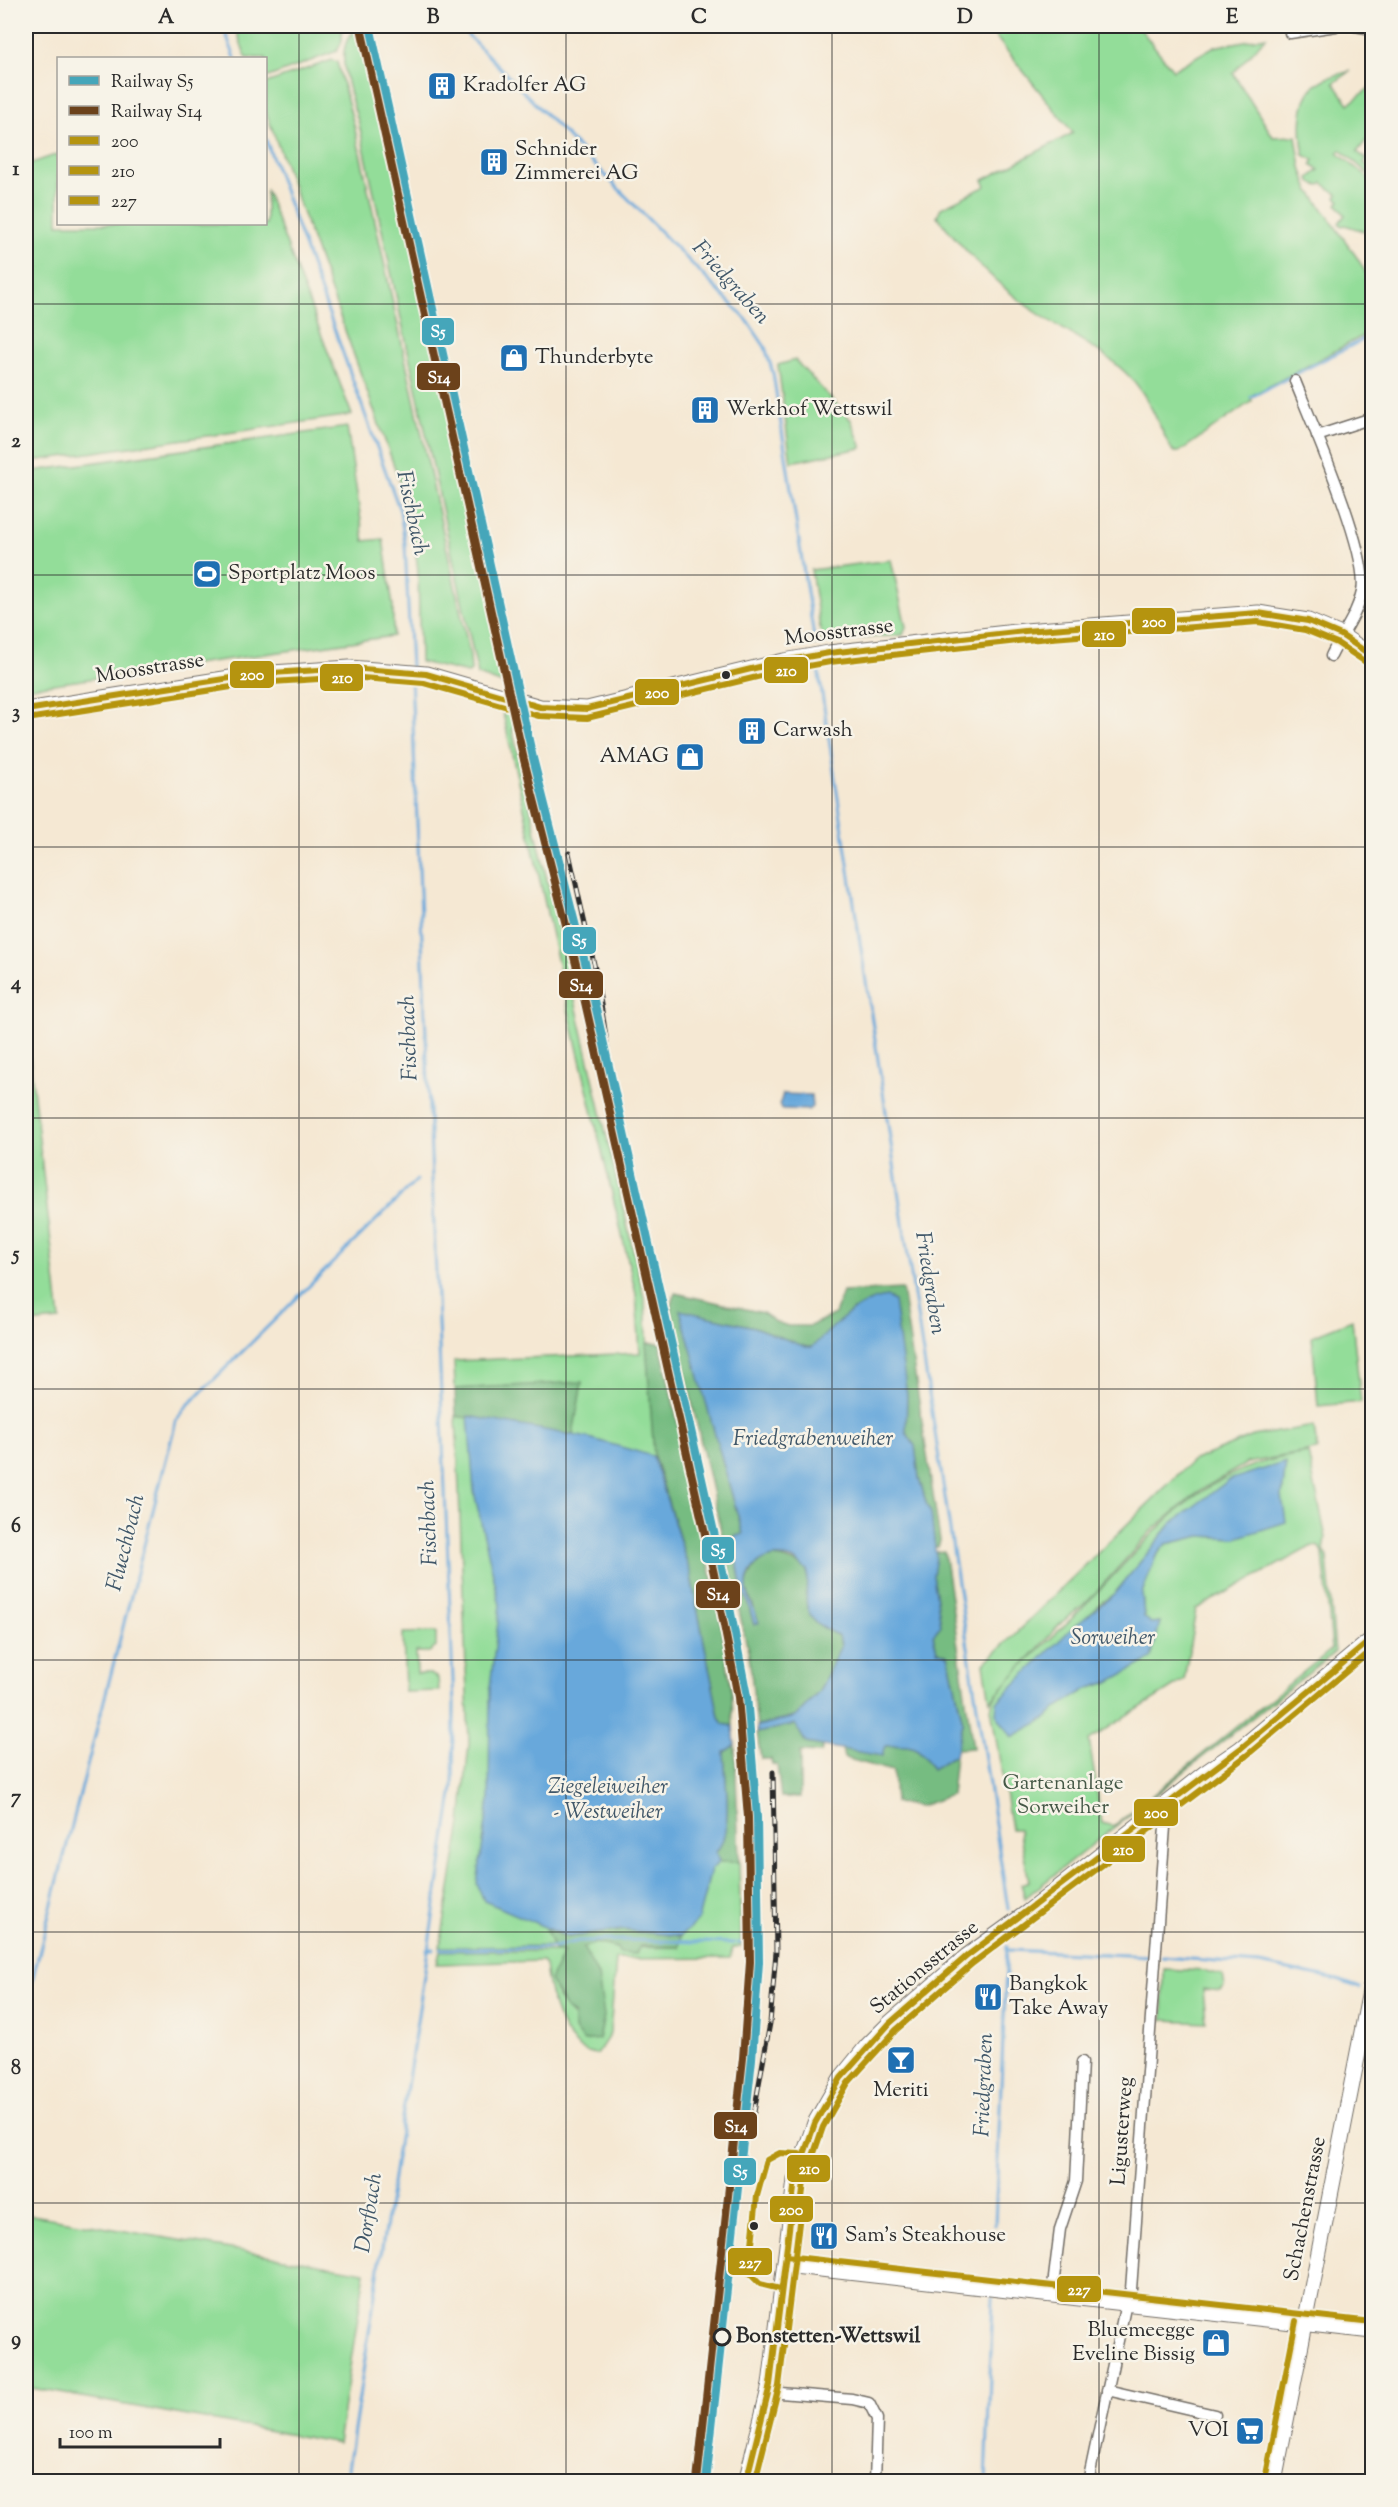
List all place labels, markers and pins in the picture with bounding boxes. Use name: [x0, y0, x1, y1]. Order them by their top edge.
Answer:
building icon: Kradolfer AG: [426, 70, 458, 102]
place label: Kradolfer AG: [463, 71, 586, 101]
place label: Schnider Zimmerei AG: [515, 135, 638, 189]
building icon: Schnider Zimmerei AG: [478, 146, 510, 178]
shop icon: Thunderbyte: [498, 342, 530, 374]
place label: Thunderbyte: [535, 343, 654, 373]
building icon: Werkhof Wettswil: [689, 394, 721, 426]
place label: Werkhof Wettswil: [726, 395, 893, 425]
sports icon: Sportplatz Moos: [191, 558, 223, 590]
place label: Sportplatz Moos: [228, 559, 375, 589]
unlabelled marker: [720, 669, 732, 681]
building icon: Carwash: [736, 715, 768, 747]
place label: Carwash: [773, 716, 853, 746]
shop icon: AMAG: [674, 741, 706, 773]
place label: AMAG: [599, 742, 669, 772]
place label: Bangkok Take Away: [1009, 1970, 1109, 2024]
restaurant icon: Bangkok Take Away: [972, 1981, 1004, 2013]
bar icon: Meriti: [885, 2044, 917, 2076]
place label: Meriti: [873, 2076, 929, 2106]
unlabelled marker: [748, 2220, 760, 2232]
restaurant icon: Sam's Steakhouse: [808, 2220, 840, 2252]
place label: Sam's Steakhouse: [845, 2221, 1006, 2251]
place label: Bluemeegge Eveline Bissig: [1072, 2316, 1195, 2370]
place label: Bonstetten-Wettswil: [736, 2322, 920, 2352]
shop icon: Bluemeegge Eveline Bissig: [1200, 2327, 1232, 2359]
marker: Bonstetten-Wettswil: [713, 2328, 731, 2346]
supermarket icon: VOI: [1234, 2415, 1266, 2447]
place label: VOI: [1188, 2416, 1229, 2446]

